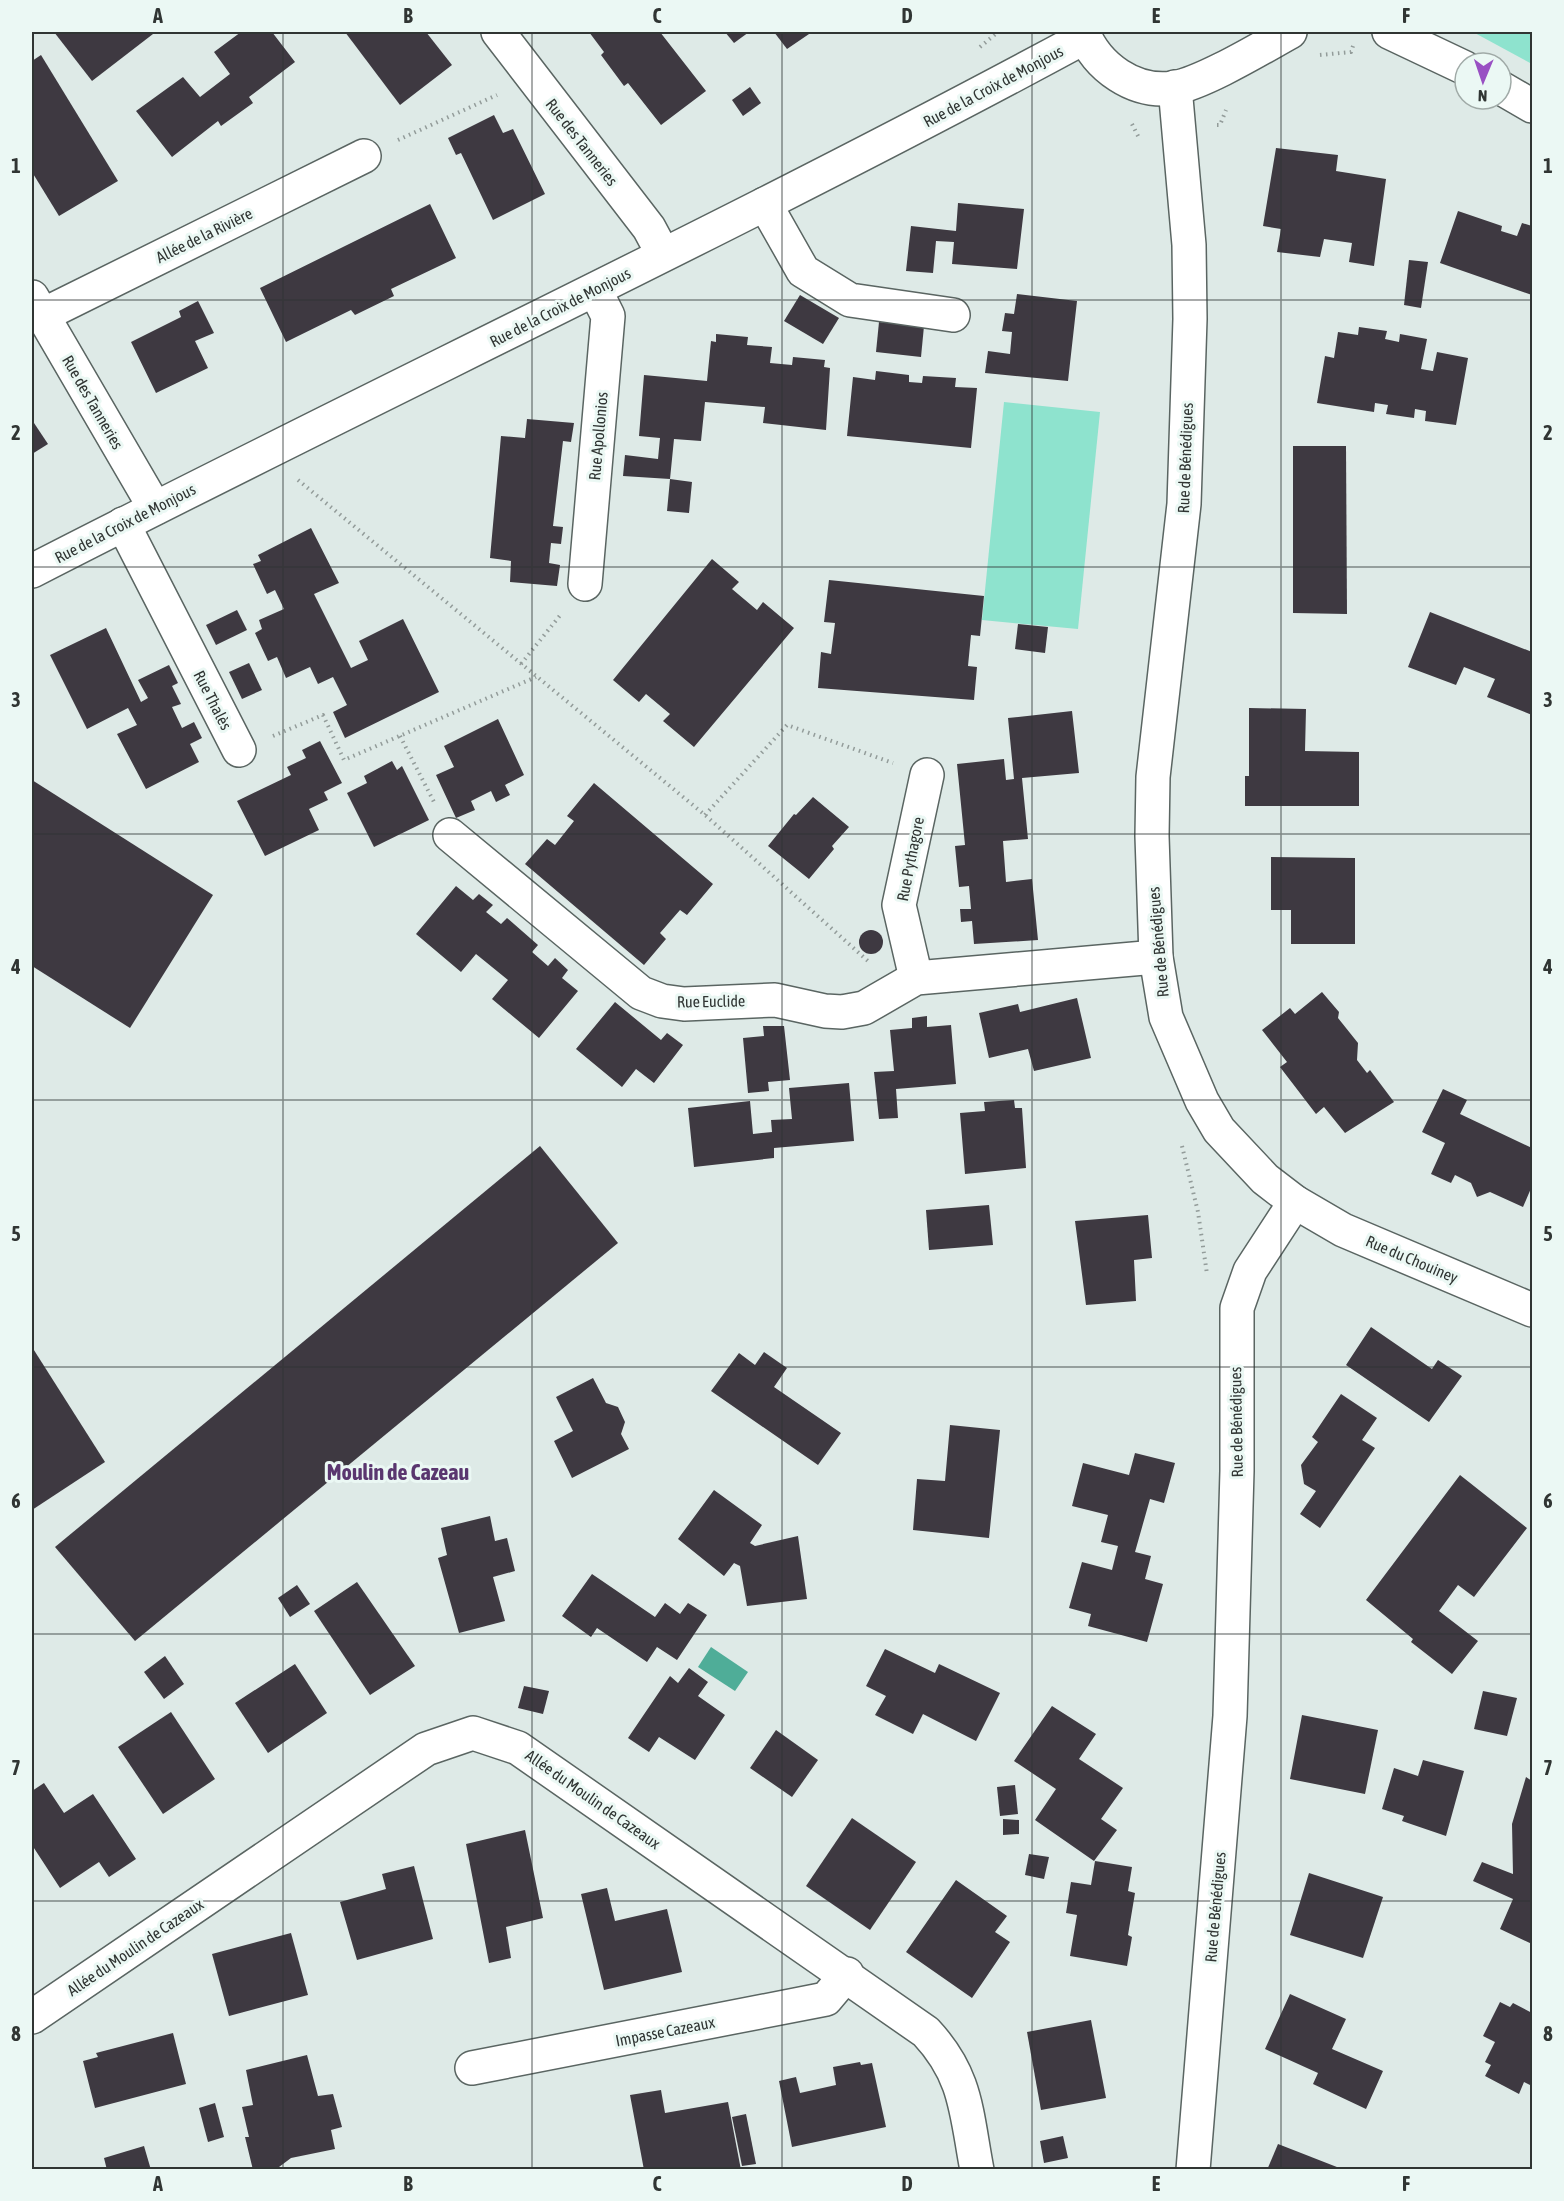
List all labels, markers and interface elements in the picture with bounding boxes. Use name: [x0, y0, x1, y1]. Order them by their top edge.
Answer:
text: A: [152, 4, 163, 27]
text: B: [403, 4, 413, 27]
text: C: [653, 4, 662, 27]
text: D: [901, 4, 913, 27]
text: E: [1152, 4, 1161, 27]
text: F: [1402, 4, 1410, 27]
street label: Rue de la Croix de Monjous: [920, 41, 1067, 131]
north arrow: [1453, 51, 1513, 111]
text: N: [1477, 87, 1488, 105]
street label: Rue des Tanneries: [542, 95, 622, 189]
text: 1: [11, 154, 21, 177]
text: 1: [1543, 154, 1553, 177]
street label: Allée de la Rivière: [153, 204, 255, 266]
street label: Rue de la Croix de Monjous: [487, 264, 634, 351]
street label: Rue des Tanneries: [59, 352, 127, 452]
street label: Rue Apollonios: [585, 391, 612, 481]
street label: Rue de Bénédigues: [1174, 402, 1197, 514]
text: 2: [11, 421, 21, 444]
text: 2: [1543, 421, 1553, 444]
street label: Rue de la Croix de Monjous: [52, 480, 199, 567]
street label: Rue Thalès: [190, 667, 236, 733]
text: 3: [11, 688, 21, 711]
text: 3: [1543, 688, 1553, 711]
street label: Rue Pythagore: [893, 815, 928, 903]
street label: Rue de Bénédigues: [1144, 886, 1173, 998]
text: 4: [10, 955, 21, 978]
text: 4: [1542, 955, 1553, 978]
street label: Rue Euclide: [677, 991, 745, 1011]
text: 5: [11, 1222, 21, 1245]
text: 5: [1543, 1222, 1553, 1245]
street label: Rue du Chouiney: [1363, 1232, 1461, 1288]
street label: Rue de Bénédigues: [1226, 1366, 1247, 1478]
district label: Moulin de Cazeau: [327, 1459, 469, 1485]
text: 6: [11, 1489, 21, 1512]
text: 6: [1543, 1489, 1553, 1512]
street label: Allée du Moulin de Cazeaux: [522, 1746, 664, 1853]
text: 7: [11, 1756, 21, 1779]
text: 7: [1543, 1756, 1553, 1779]
street label: Rue de Bénédigues: [1201, 1851, 1230, 1963]
street label: Allée du Moulin de Cazeaux: [64, 1894, 207, 1999]
street label: Impasse Cazeaux: [614, 2012, 717, 2050]
text: 8: [11, 2022, 21, 2045]
text: 8: [1543, 2022, 1553, 2045]
text: A: [152, 2172, 163, 2195]
text: B: [403, 2172, 413, 2195]
text: C: [653, 2172, 662, 2195]
text: D: [901, 2172, 913, 2195]
text: E: [1152, 2172, 1161, 2195]
text: F: [1402, 2172, 1410, 2195]

